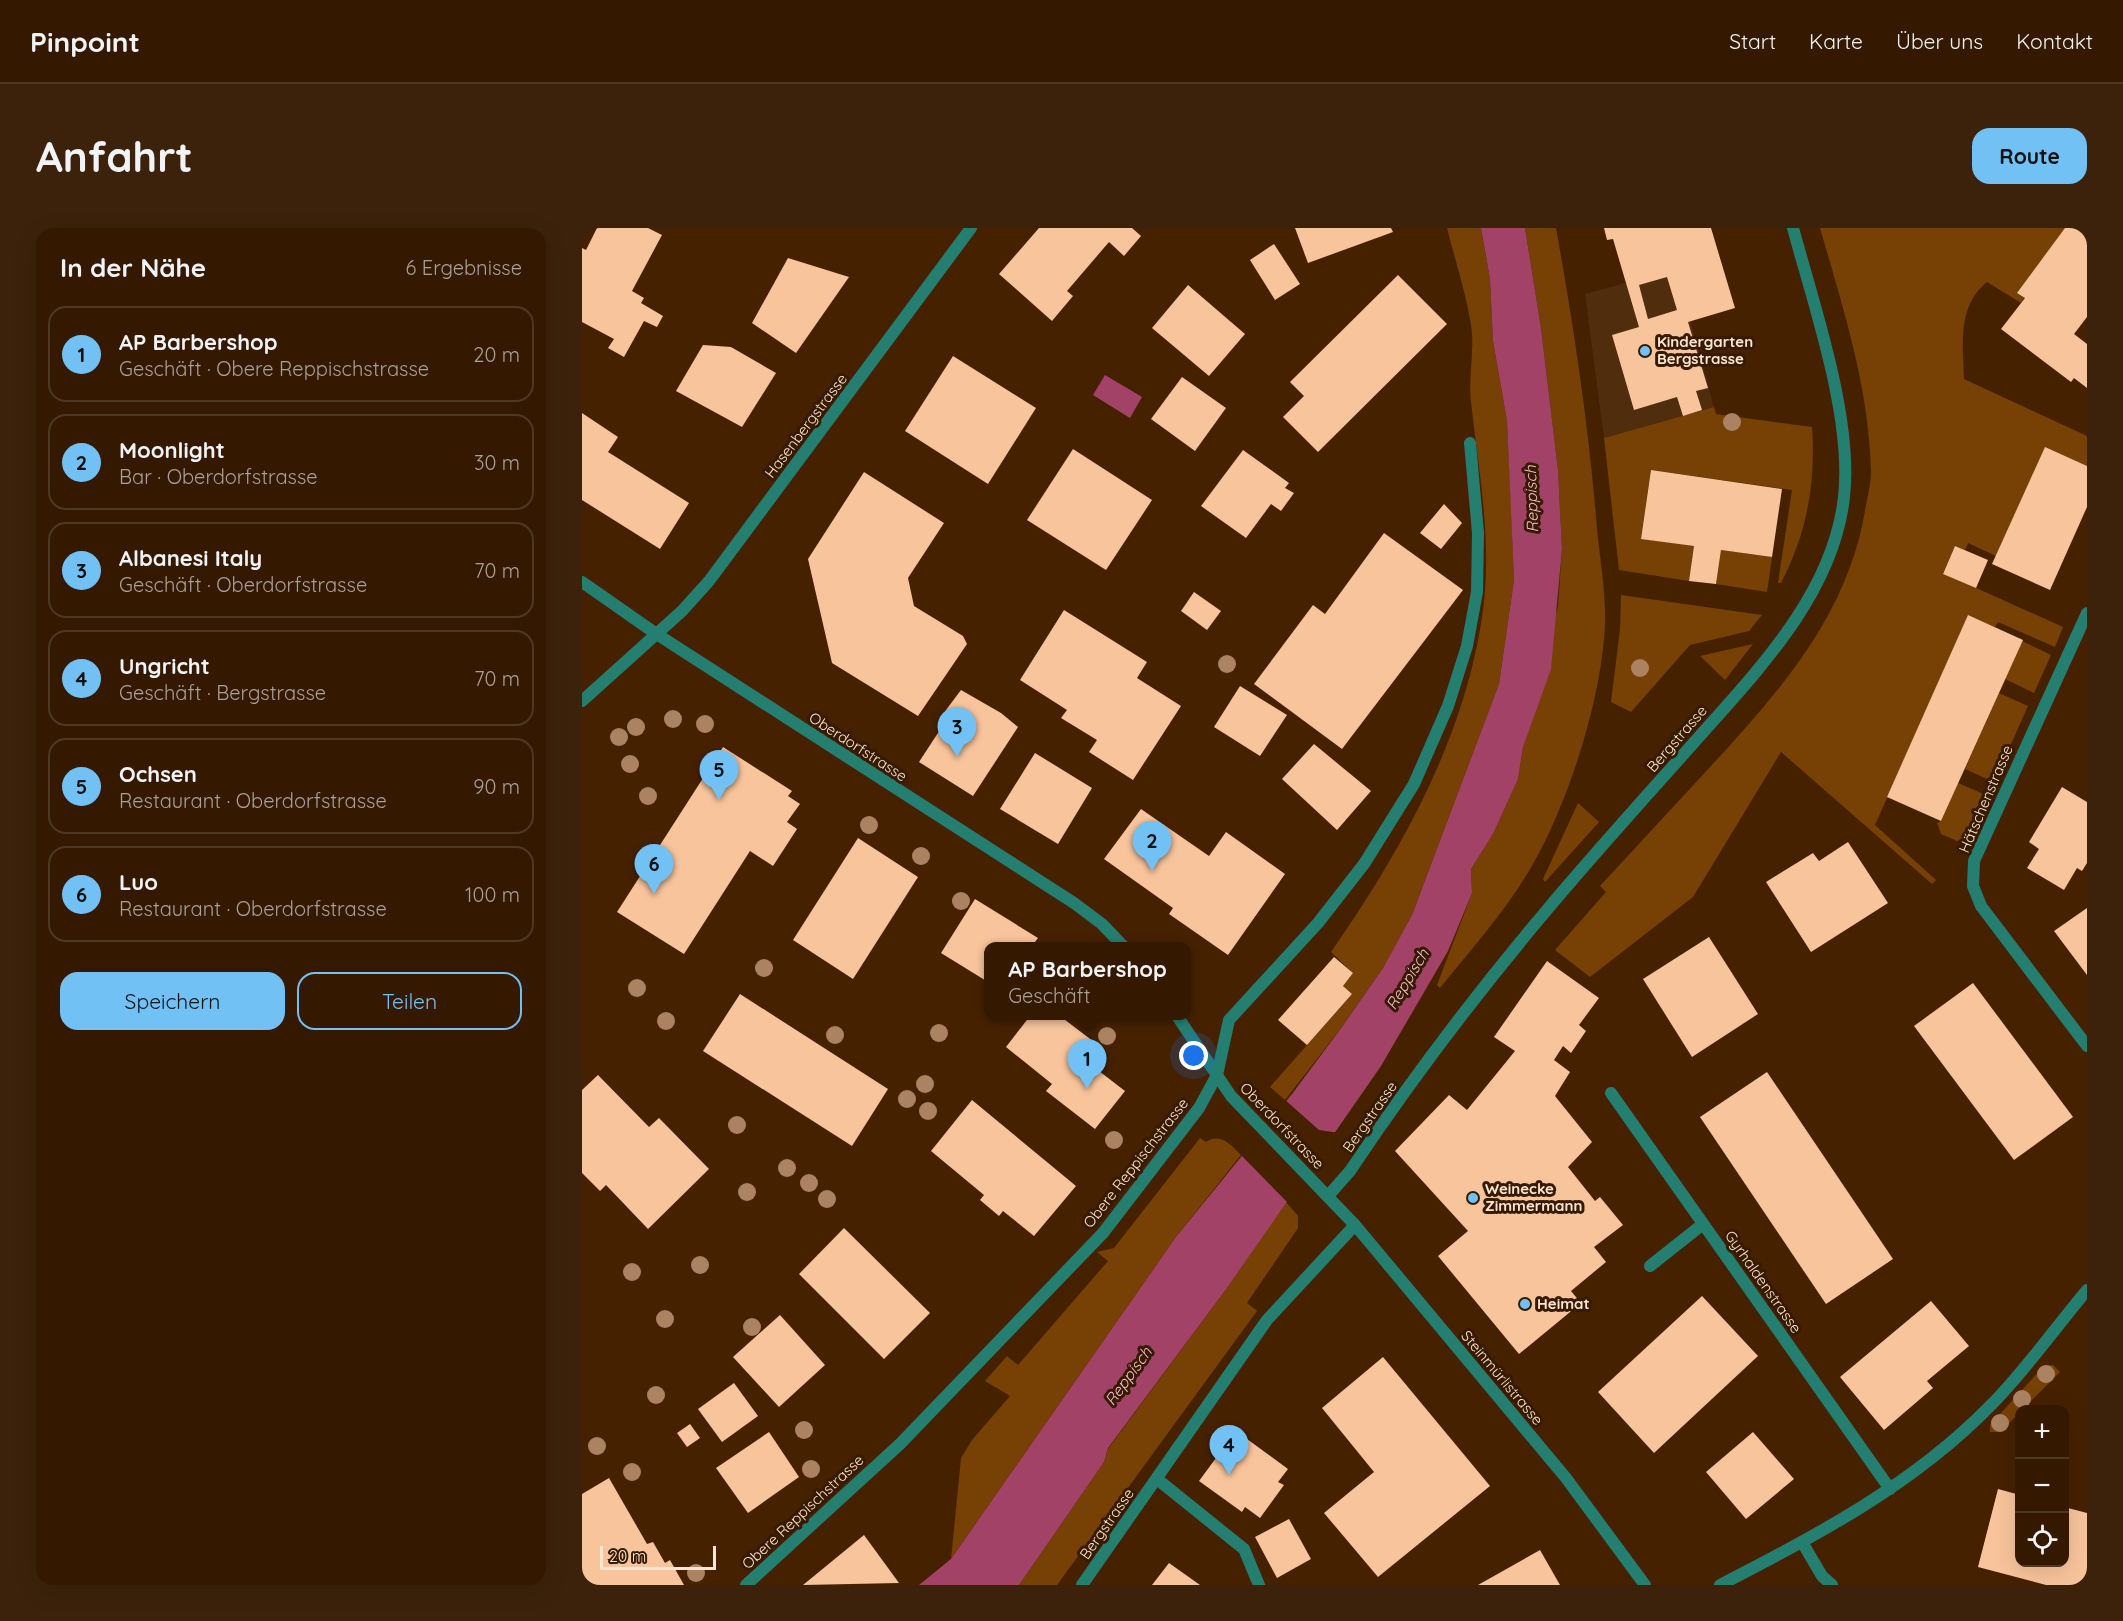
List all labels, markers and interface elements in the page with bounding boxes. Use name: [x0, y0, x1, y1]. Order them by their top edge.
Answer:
text: Pinpoint: [30, 24, 140, 59]
text: Start: [1729, 28, 1776, 54]
text: Karte: [1809, 28, 1863, 54]
text: Über uns: [1896, 28, 1983, 54]
text: Kontakt: [2016, 28, 2093, 54]
button: Route: [1972, 128, 2087, 184]
text: Anfahrt: [36, 130, 193, 183]
text: In der Nähe: [60, 251, 206, 284]
text: 6 Ergebnisse: [406, 255, 522, 280]
text: AP Barbershop: [119, 328, 278, 356]
place label: Kindergarten Bergstrasse: [1657, 332, 1753, 368]
text: 1: [78, 342, 85, 367]
text: 20 m: [473, 342, 520, 367]
marker: Kindergarten Bergstrasse: [1638, 344, 1652, 358]
text: Geschäft · Obere Reppischstrasse: [119, 356, 429, 381]
street label: Hasenbergstrasse: [760, 370, 851, 482]
text: Moonlight: [119, 436, 225, 464]
text: 2: [76, 450, 87, 475]
text: 30 m: [474, 450, 520, 475]
text: Bar · Oberdorfstrasse: [119, 464, 318, 489]
water label: Reppisch: [1520, 464, 1542, 533]
text: Albanesi Italy: [119, 544, 262, 572]
text: 3: [76, 558, 87, 583]
text: 70 m: [474, 558, 520, 583]
text: Geschäft · Oberdorfstrasse: [119, 572, 367, 597]
text: Ungricht: [119, 652, 210, 680]
text: 4: [76, 666, 87, 691]
text: 70 m: [474, 666, 520, 691]
text: Geschäft · Bergstrasse: [119, 680, 326, 705]
street label: Bergstrasse: [1642, 701, 1711, 776]
street label: Oberdorfstrasse: [806, 708, 911, 785]
pin: 3: [938, 708, 976, 757]
street label: Hätschenstrasse: [1954, 742, 2017, 855]
pin: 5: [700, 750, 738, 800]
text: Ochsen: [119, 760, 197, 788]
text: 5: [76, 774, 87, 799]
text: 90 m: [473, 774, 520, 799]
text: Restaurant · Oberdorfstrasse: [119, 788, 387, 813]
pin: 2: [1132, 822, 1172, 871]
pin: 6: [634, 844, 674, 894]
text: Luo: [119, 868, 158, 896]
text: 6: [76, 882, 87, 907]
text: 100 m: [465, 882, 520, 907]
text: Restaurant · Oberdorfstrasse: [119, 896, 387, 921]
popup: [984, 942, 1191, 1020]
water label: Reppisch: [1381, 944, 1433, 1013]
text: AP Barbershop: [1008, 955, 1167, 983]
button: Speichern: [60, 972, 285, 1030]
button: Teilen: [297, 972, 522, 1030]
text: Geschäft: [1008, 983, 1091, 1008]
pin: 1: [1068, 1040, 1106, 1089]
your location: [1179, 1041, 1208, 1070]
street label: Oberdorfstrasse: [1236, 1078, 1329, 1173]
street label: Bergstrasse: [1338, 1078, 1401, 1156]
street label: Obere Reppischstrasse: [1079, 1094, 1192, 1231]
place label: Weinecke Zimmermann: [1485, 1179, 1582, 1215]
marker: Weinecke Zimmermann: [1466, 1191, 1480, 1205]
street label: Gyrhaldenstrasse: [1721, 1227, 1806, 1337]
place label: Heimat: [1537, 1294, 1590, 1313]
marker: Heimat: [1518, 1297, 1532, 1311]
street label: Steinmürlistrasse: [1457, 1326, 1548, 1429]
water label: Reppisch: [1100, 1342, 1156, 1409]
map controls: [2015, 1405, 2069, 1567]
button: +: [2015, 1405, 2069, 1459]
pin: 4: [1210, 1426, 1248, 1475]
street label: Obere Reppischstrasse: [738, 1450, 867, 1573]
button: −: [2015, 1459, 2069, 1513]
street label: Bergstrasse: [1075, 1485, 1138, 1563]
button: locate: [2015, 1513, 2069, 1567]
scale bar: [600, 1543, 716, 1570]
text: 20 m: [609, 1546, 646, 1566]

